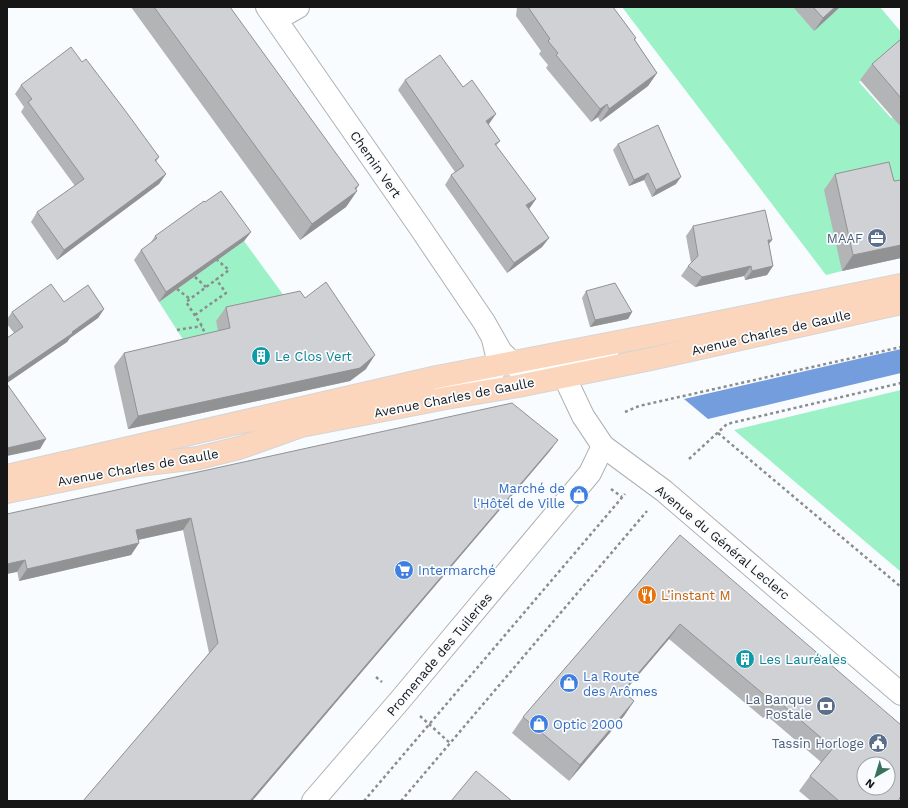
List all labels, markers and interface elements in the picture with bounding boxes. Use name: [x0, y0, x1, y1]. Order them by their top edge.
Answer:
street label: Chemin Vert: [347, 128, 404, 201]
office icon: MAAF: [866, 227, 888, 249]
place label: MAAF: [827, 231, 863, 246]
street label: Avenue Charles de Gaulle: [690, 307, 852, 358]
building icon: Le Clos Vert: [250, 345, 272, 367]
place label: Le Clos Vert: [275, 349, 352, 364]
street label: Avenue Charles de Gaulle: [373, 375, 536, 420]
street label: Avenue Charles de Gaulle: [56, 446, 220, 489]
place label: Marché de l'Hôtel de Ville: [473, 481, 565, 511]
street label: Avenue du Général Leclerc: [653, 482, 793, 603]
shop icon: Marché de l'Hôtel de Ville: [568, 484, 590, 506]
supermarket icon: Intermarché: [393, 559, 415, 581]
place label: Intermarché: [418, 563, 496, 578]
restaurant icon: L’instant M: [636, 584, 658, 606]
place label: L’instant M: [661, 588, 731, 603]
street label: Promenade des Tuileries: [384, 590, 495, 719]
building icon: Les Lauréales: [734, 648, 756, 670]
place label: Les Lauréales: [759, 652, 847, 667]
place label: La Route des Arômes: [583, 669, 658, 699]
shop icon: La Route des Arômes: [558, 672, 580, 694]
place label: La Banque Postale: [745, 692, 812, 722]
bank icon: La Banque Postale: [815, 695, 837, 717]
shop icon: Optic 2000: [528, 713, 550, 735]
place label: Optic 2000: [553, 717, 623, 732]
public building icon: Tassin Horloge: [867, 732, 889, 754]
place label: Tassin Horloge: [772, 736, 864, 751]
north arrow: [856, 756, 896, 796]
text: N: [863, 776, 877, 791]

